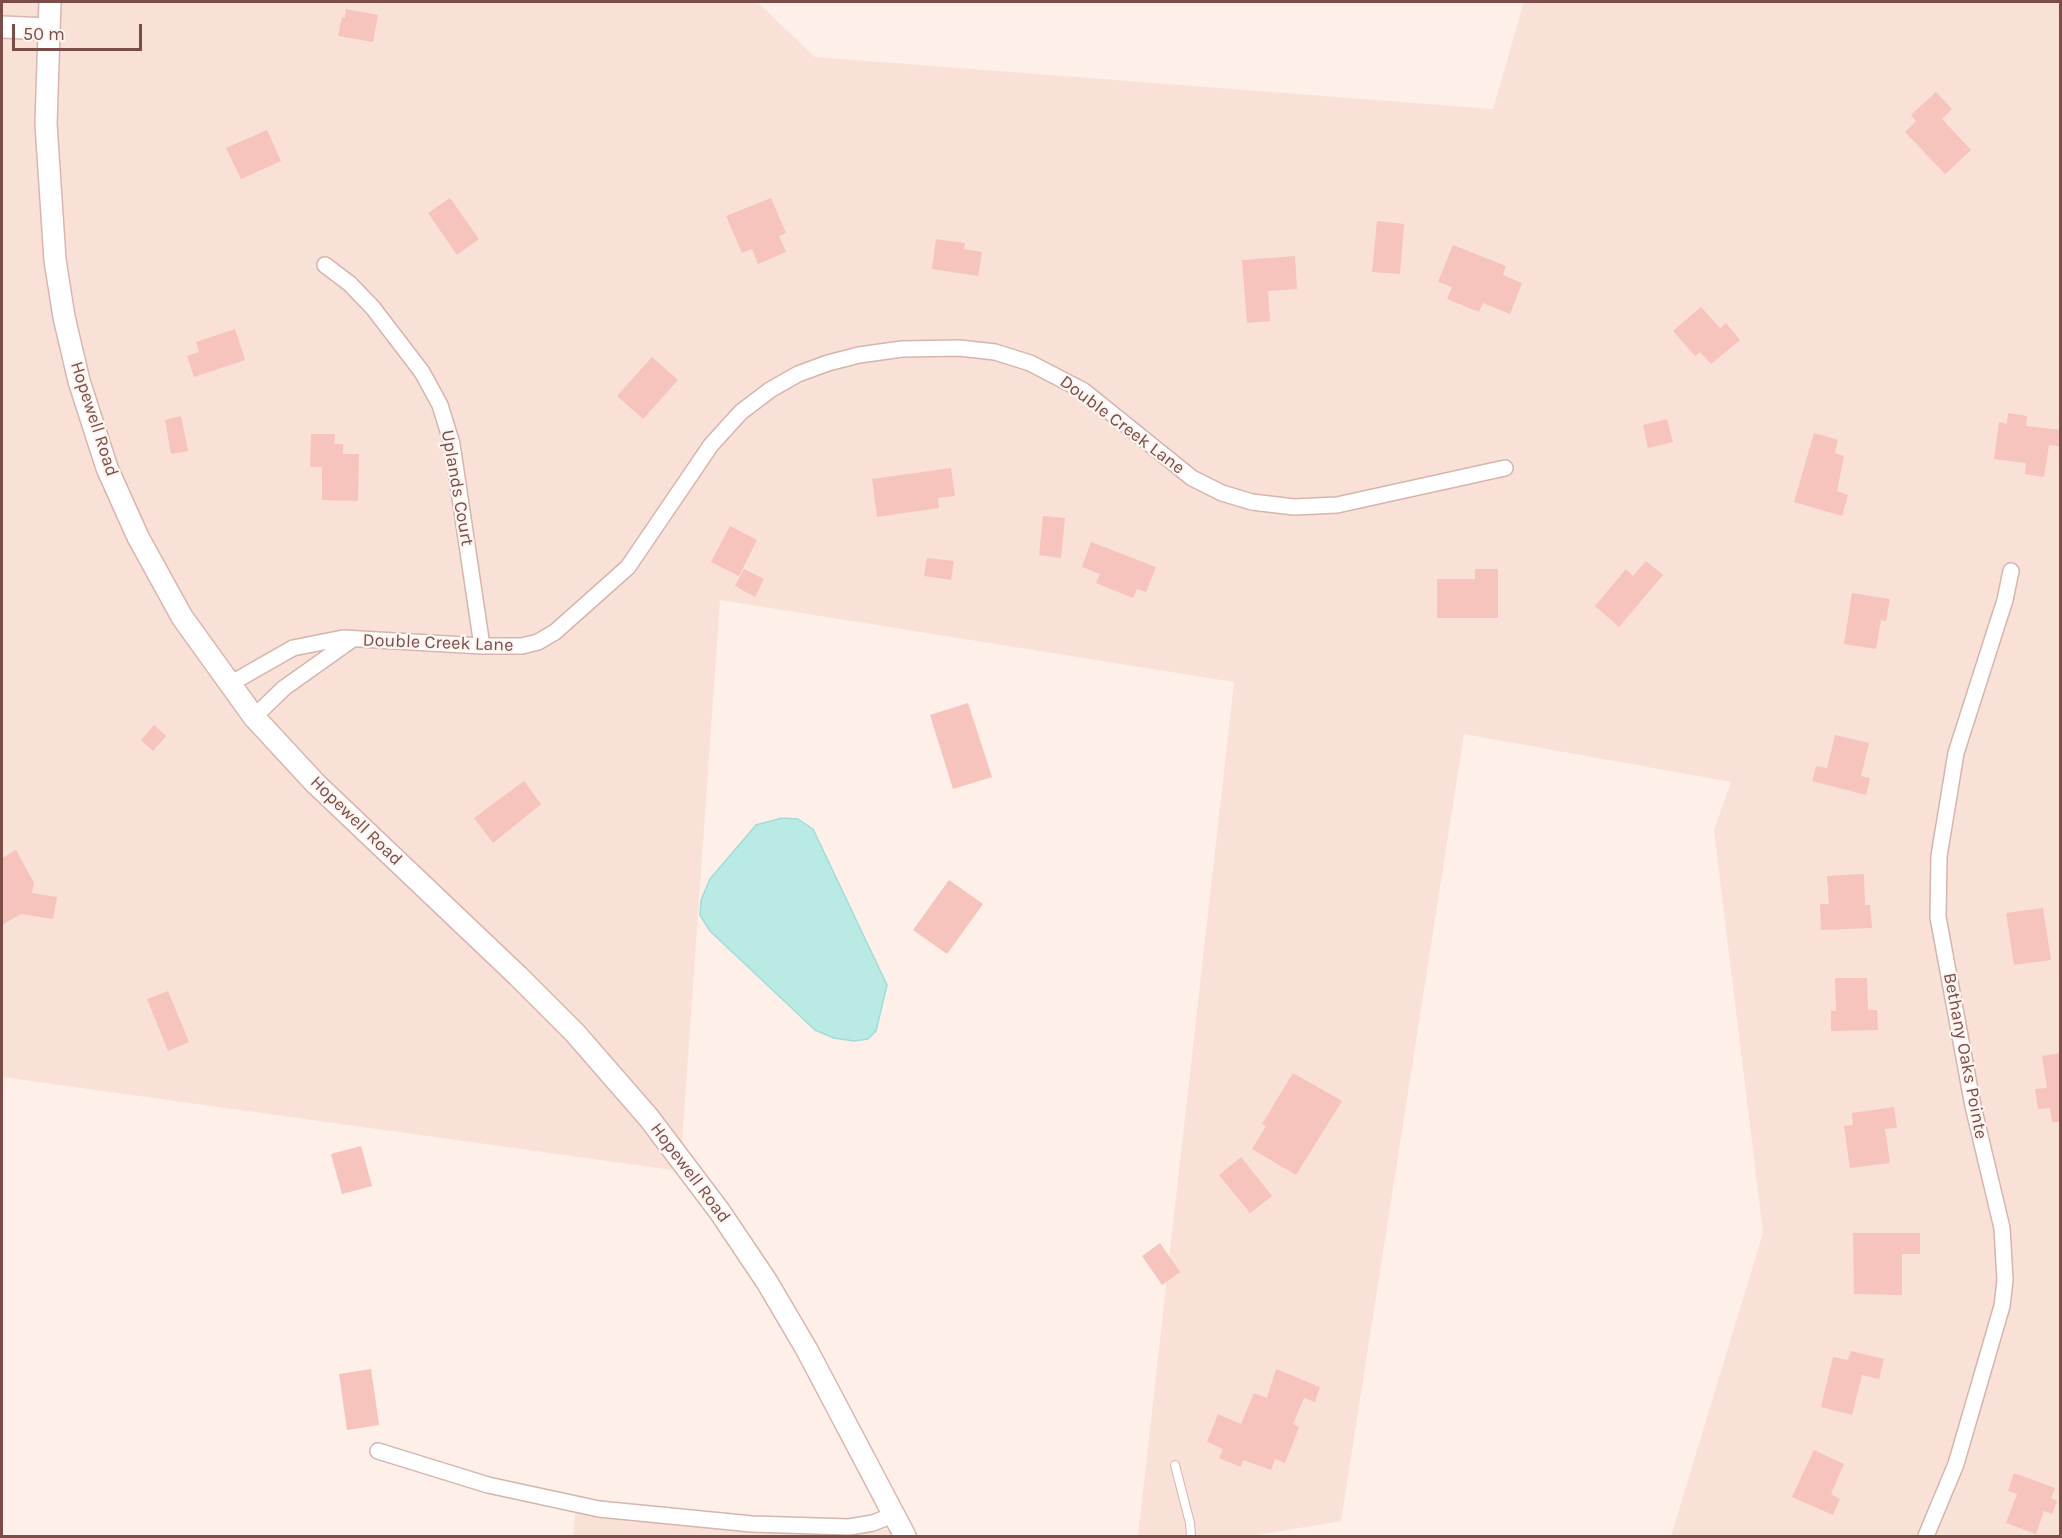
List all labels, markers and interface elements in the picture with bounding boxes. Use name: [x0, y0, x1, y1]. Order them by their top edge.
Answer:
scale bar: [15, 12, 146, 50]
text: 50 m: [23, 23, 65, 45]
street label: Hopewell Road: [65, 359, 123, 479]
street label: Double Creek Lane: [1055, 371, 1189, 479]
street label: Uplands Court: [436, 428, 478, 548]
street label: Double Creek Lane: [362, 630, 514, 656]
street label: Hopewell Road: [305, 772, 407, 870]
street label: Bethany Oaks Pointe: [1938, 971, 1992, 1141]
street label: Hopewell Road: [645, 1119, 735, 1227]

